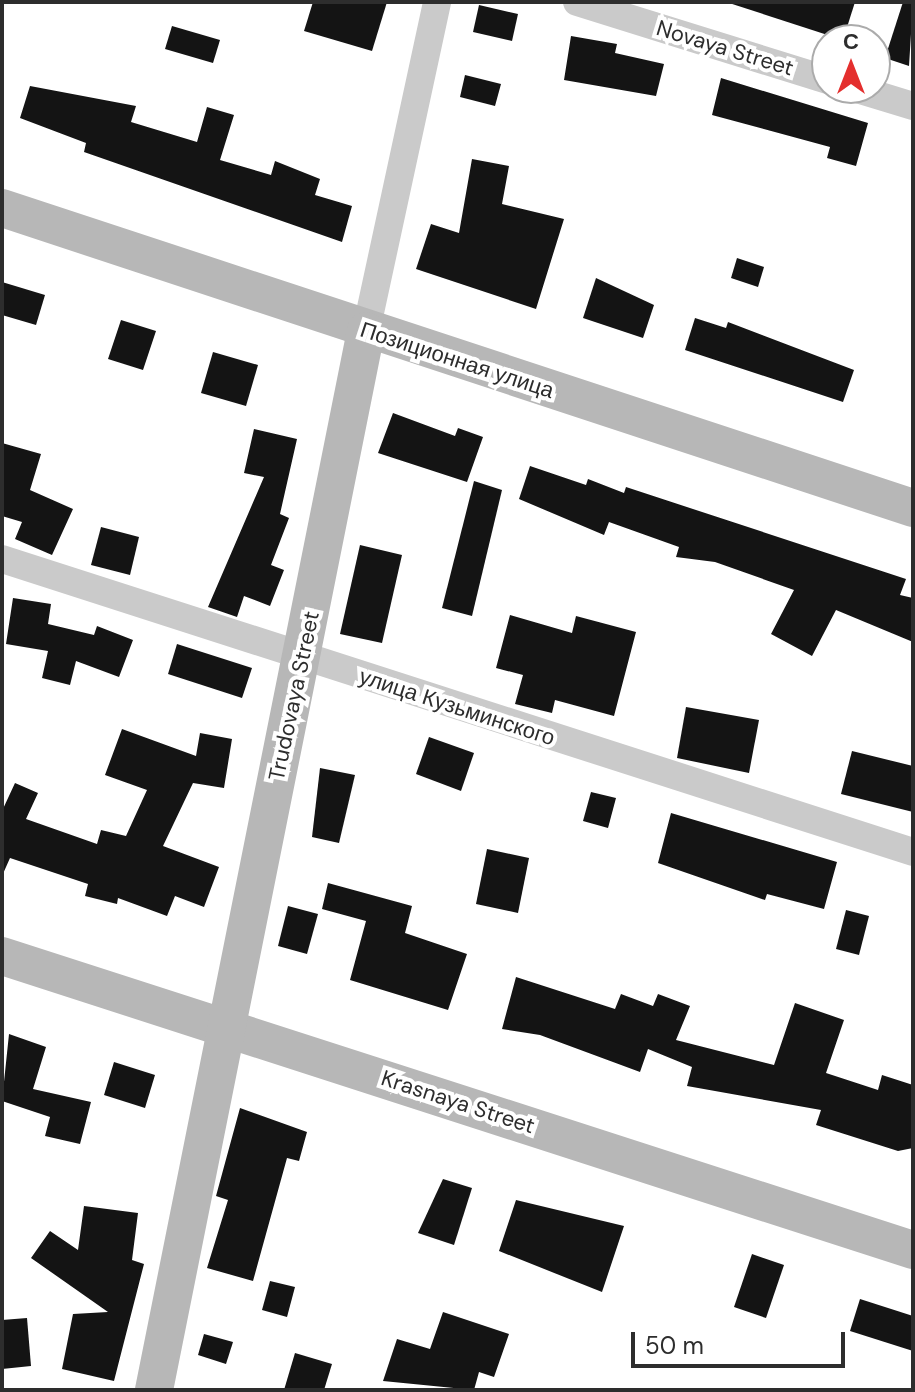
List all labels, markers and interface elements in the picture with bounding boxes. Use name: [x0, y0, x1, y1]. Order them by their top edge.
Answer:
street label: Novaya Street: [653, 15, 797, 81]
north arrow: [811, 24, 891, 104]
text: С: [843, 27, 859, 56]
street label: Позиционная улица: [357, 316, 557, 404]
street label: Trudovaya Street: [263, 609, 325, 783]
street label: улица Кузьминского: [356, 663, 558, 751]
street label: Krasnaya Street: [378, 1065, 538, 1139]
scale bar: [635, 1316, 849, 1366]
text: 50 m: [645, 1330, 704, 1361]

